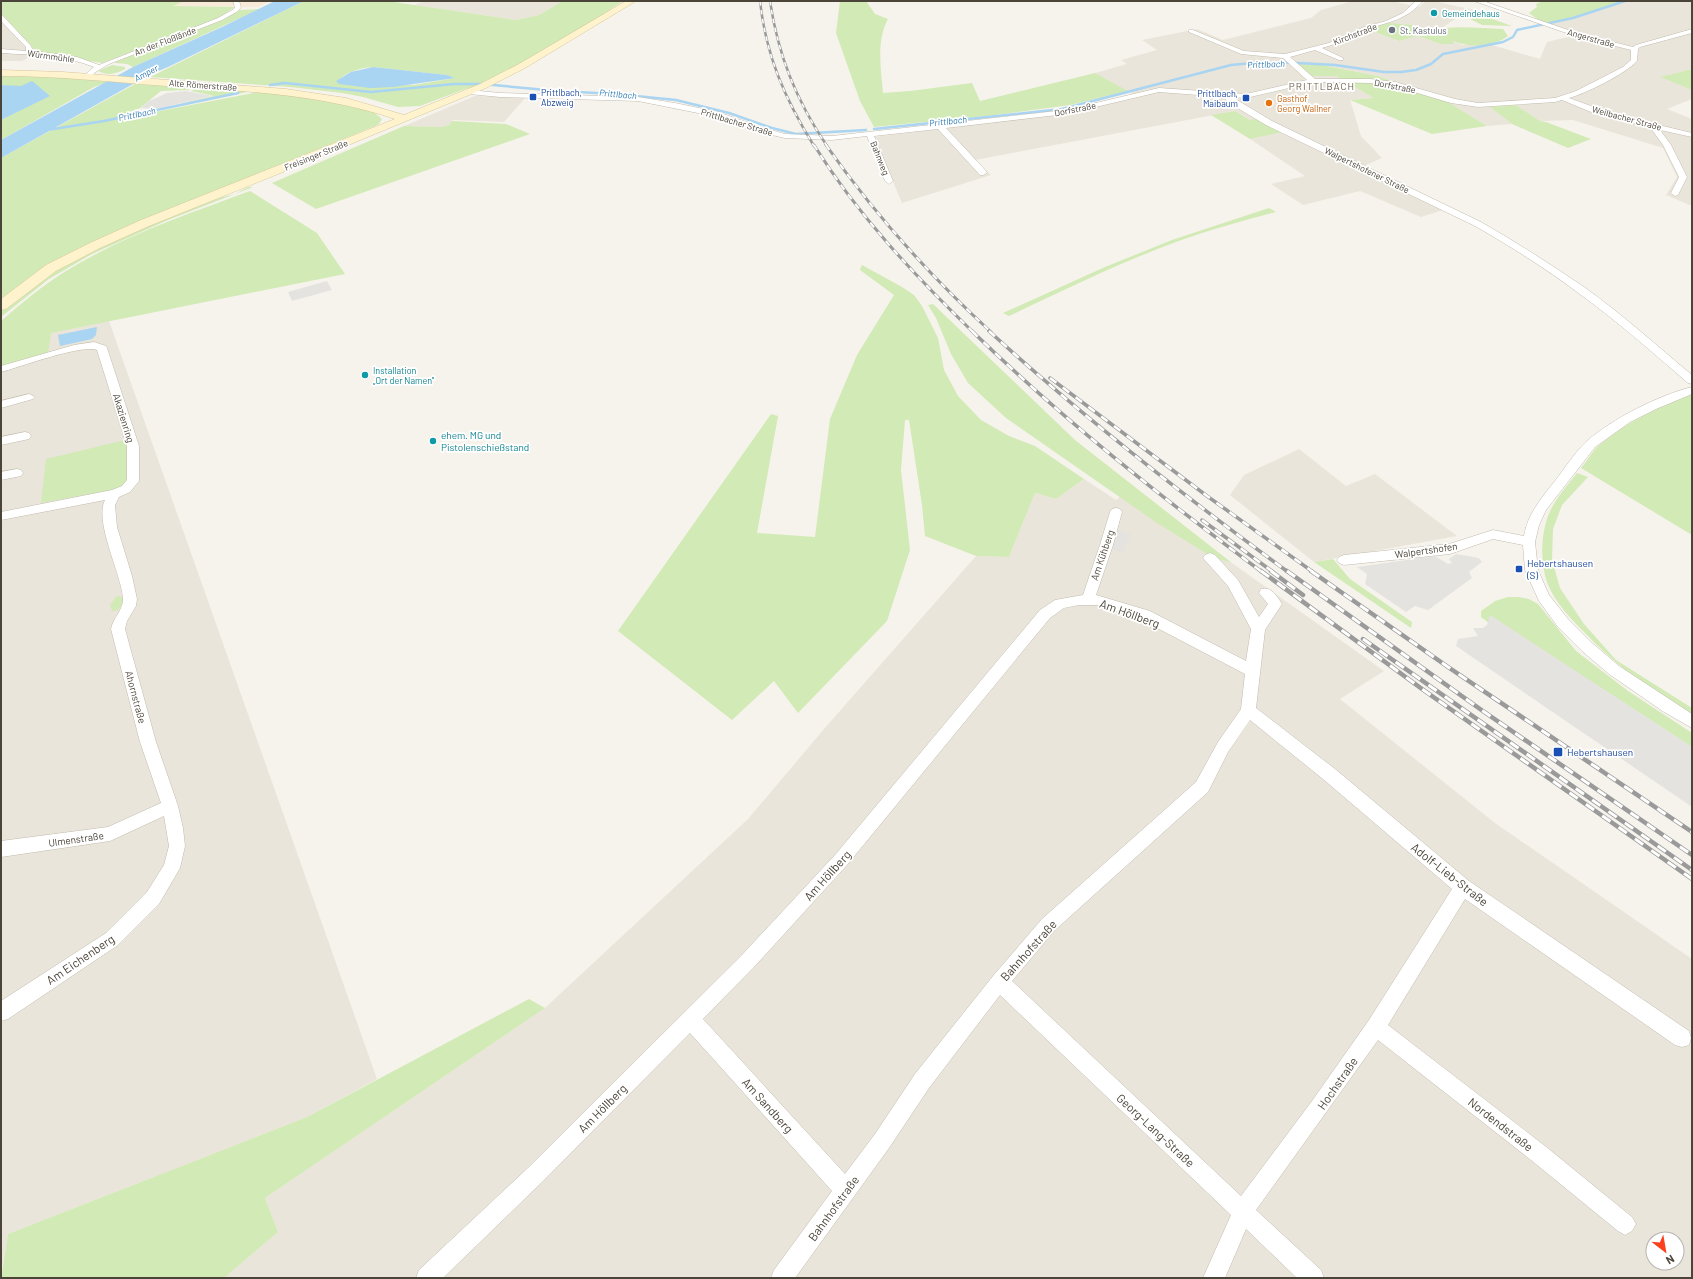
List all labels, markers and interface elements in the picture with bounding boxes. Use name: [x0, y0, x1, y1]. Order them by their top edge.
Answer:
marker: Gemeindehaus: [1429, 8, 1439, 18]
place label: Gemeindehaus: [1442, 8, 1500, 19]
street label: Kirchstraße: [1332, 21, 1379, 47]
street label: An der Floßlände: [133, 24, 198, 58]
marker: St. Kastulus: [1387, 25, 1397, 35]
place label: St. Kastulus: [1400, 25, 1447, 36]
street label: Angerstraße: [1566, 26, 1616, 50]
street label: Würmmühle: [27, 47, 75, 65]
water label: Prittlbach: [1247, 58, 1285, 70]
water label: Amper: [132, 62, 160, 84]
street label: Alte Römerstraße: [169, 77, 238, 93]
street label: Dorfstraße: [1373, 77, 1417, 95]
district label: PRITTLBACH: [1289, 80, 1355, 92]
place label: Prittlbach, Abzweig: [541, 87, 582, 108]
water label: Prittlbach: [599, 87, 638, 101]
place label: Prittlbach, Maibaum: [1197, 88, 1238, 109]
marker: Prittlbach, Abzweig: [528, 92, 538, 102]
marker: Prittlbach, Maibaum: [1241, 93, 1251, 103]
place label: Gasthof Georg Wallner: [1277, 93, 1332, 114]
marker: Gasthof Georg Wallner: [1264, 98, 1274, 108]
street label: Dorfstraße: [1053, 100, 1097, 118]
street label: Weilbacher Straße: [1591, 103, 1663, 133]
water label: Prittlbach: [117, 105, 157, 123]
street label: Prittlbacher Straße: [700, 106, 774, 138]
water label: Prittlbach: [929, 114, 968, 128]
street label: Freisinger Straße: [283, 137, 350, 173]
street label: Bahnweg: [868, 139, 892, 177]
street label: Walpertshofener Straße: [1323, 145, 1411, 195]
place label: Installation „Ort der Namen'': [373, 365, 434, 386]
marker: Installation „Ort der Namen'': [360, 370, 370, 380]
street label: Akazienring: [111, 392, 137, 444]
place label: ehem. MG und Pistolenschießstand: [441, 429, 529, 453]
marker: ehem. MG und Pistolenschießstand: [428, 436, 438, 446]
street label: Am Kühberg: [1088, 528, 1116, 582]
street label: Walpertshofen: [1394, 540, 1458, 560]
place label: Hebertshausen (S): [1526, 557, 1593, 581]
marker: Hebertshausen (S): [1514, 564, 1524, 574]
street label: Am Höllberg: [1098, 596, 1162, 630]
street label: Ahornstraße: [123, 669, 149, 725]
marker: Hebertshausen: [1552, 746, 1564, 758]
place label: Hebertshausen: [1567, 746, 1633, 758]
street label: Ulmenstraße: [48, 829, 104, 849]
street label: Adolf-Lieb-Straße: [1409, 840, 1491, 908]
street label: Am Höllberg: [801, 847, 853, 903]
street label: Bahnhofstraße: [997, 917, 1059, 983]
street label: Am Eichenberg: [43, 931, 117, 987]
street label: Hochstraße: [1314, 1054, 1360, 1112]
street label: Am Sandberg: [740, 1075, 796, 1135]
street label: Am Höllberg: [575, 1081, 629, 1135]
street label: Georg-Lang-Straße: [1114, 1090, 1198, 1170]
street label: Nordendstraße: [1466, 1094, 1536, 1154]
street label: Bahnhofstraße: [805, 1173, 861, 1243]
north arrow: [1645, 1231, 1685, 1271]
text: N: [1664, 1253, 1677, 1267]

